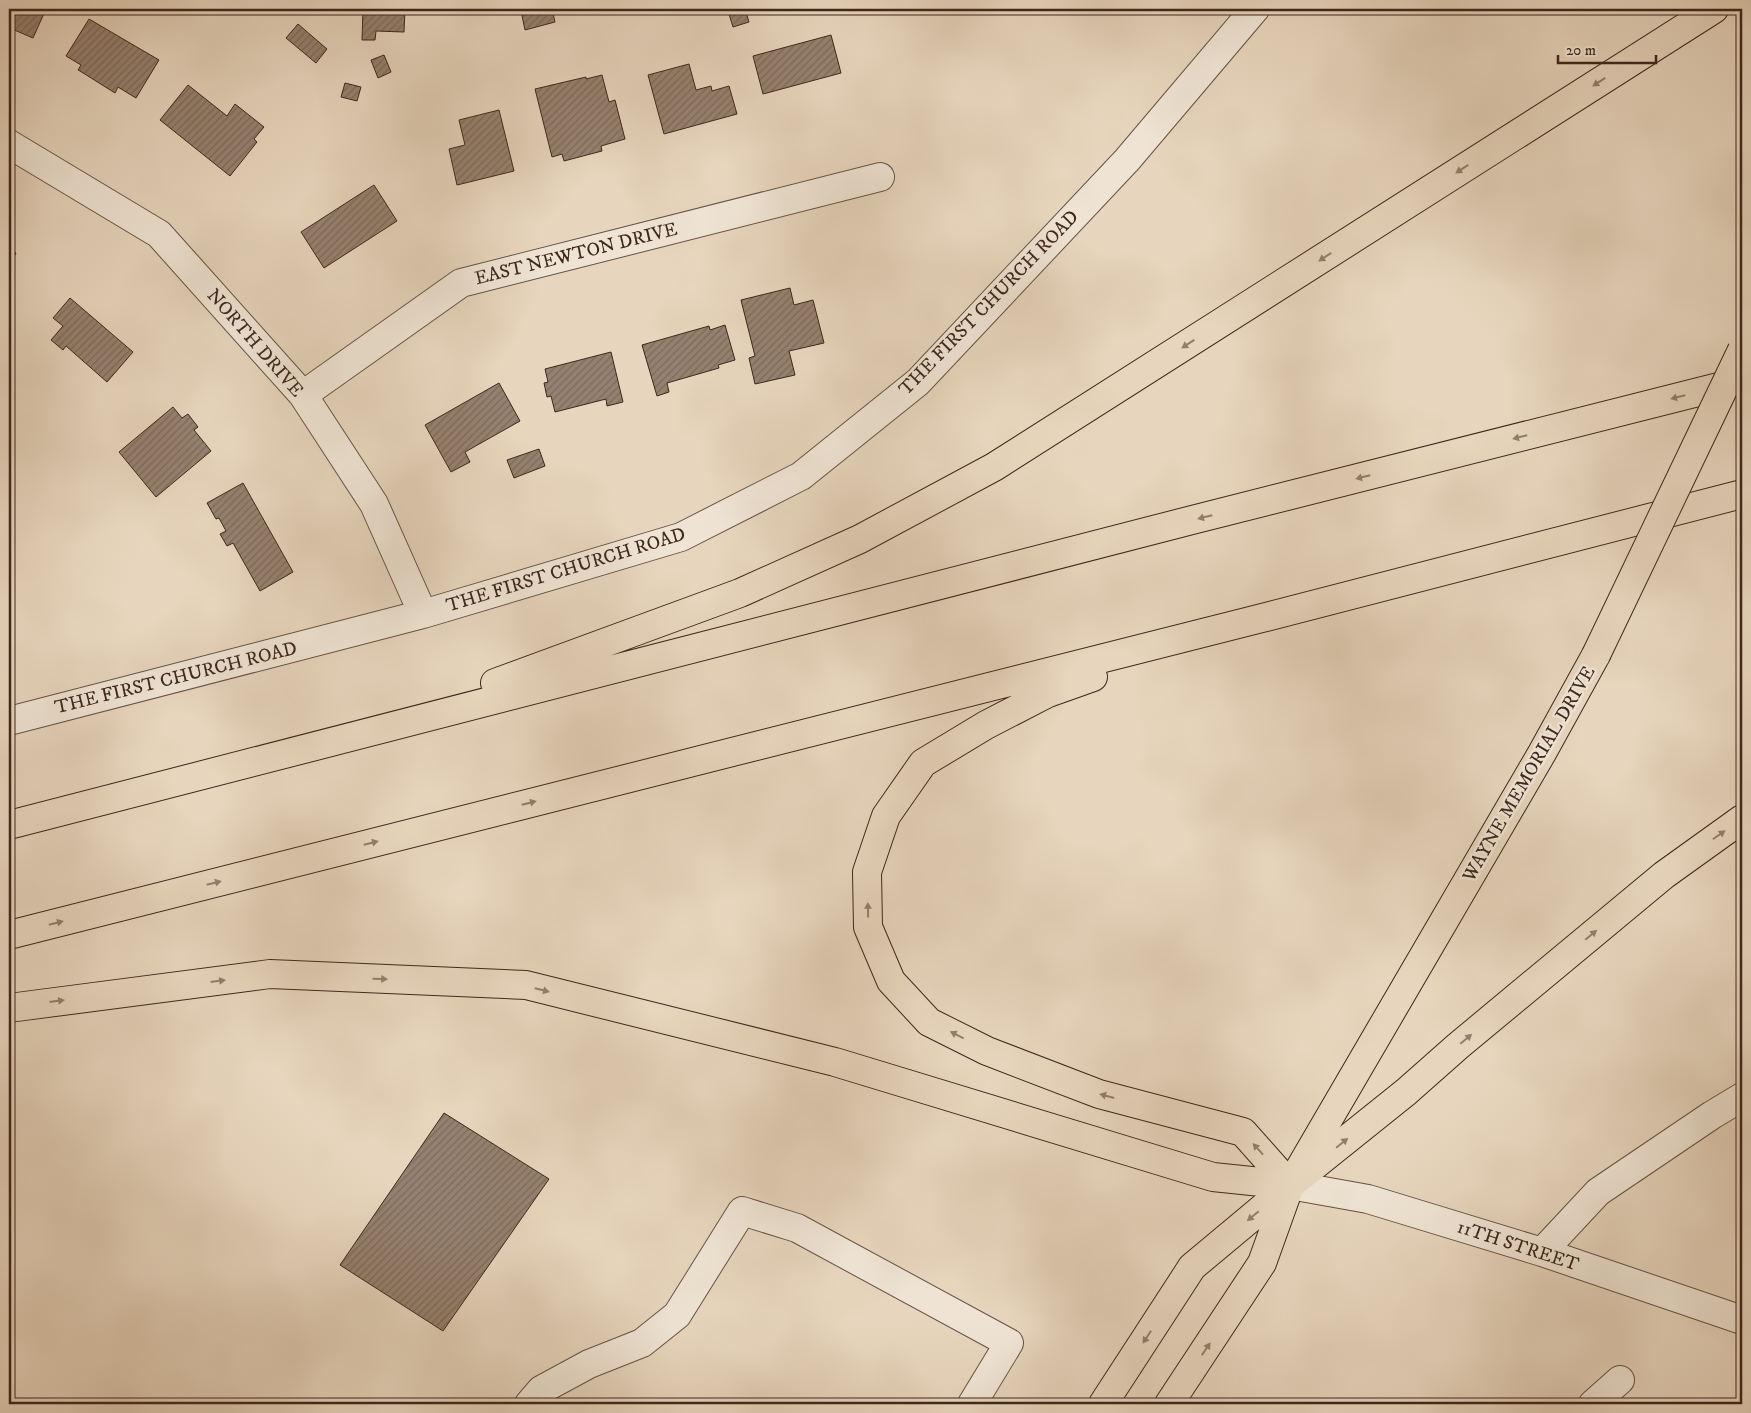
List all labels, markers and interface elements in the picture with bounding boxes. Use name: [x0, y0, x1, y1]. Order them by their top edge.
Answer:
scale bar: [1558, 32, 1656, 64]
text: 20 m: [1566, 41, 1596, 60]
one-way arrow: [1593, 77, 1606, 87]
one-way arrow: [1456, 165, 1469, 174]
street label: THE FIRST CHURCH ROAD: [894, 205, 1084, 401]
street label: EAST NEWTON DRIVE: [472, 218, 680, 290]
one-way arrow: [1319, 252, 1332, 262]
street label: NORTH DRIVE: [202, 284, 308, 402]
one-way arrow: [1182, 340, 1195, 349]
one-way arrow: [1671, 393, 1686, 401]
one-way arrow: [1513, 433, 1528, 441]
one-way arrow: [1355, 473, 1370, 481]
one-way arrow: [1198, 513, 1213, 521]
street label: THE FIRST CHURCH ROAD: [444, 523, 688, 617]
street label: THE FIRST CHURCH ROAD: [52, 637, 300, 719]
street label: WAYNE MEMORIAL DRIVE: [1457, 662, 1600, 887]
one-way arrow: [521, 799, 536, 807]
one-way arrow: [1713, 830, 1726, 840]
one-way arrow: [364, 839, 379, 847]
one-way arrow: [206, 879, 221, 887]
one-way arrow: [864, 901, 872, 917]
one-way arrow: [48, 919, 64, 927]
one-way arrow: [1585, 929, 1597, 941]
one-way arrow: [372, 976, 388, 984]
one-way arrow: [211, 977, 227, 985]
one-way arrow: [535, 986, 550, 994]
one-way arrow: [49, 997, 65, 1005]
one-way arrow: [949, 1031, 964, 1040]
one-way arrow: [1460, 1033, 1472, 1045]
one-way arrow: [1099, 1092, 1114, 1100]
one-way arrow: [1335, 1138, 1348, 1149]
one-way arrow: [1252, 1142, 1263, 1155]
one-way arrow: [1247, 1210, 1259, 1221]
street label: 11TH STREET: [1454, 1215, 1582, 1277]
one-way arrow: [1142, 1330, 1151, 1343]
one-way arrow: [1201, 1342, 1210, 1356]

